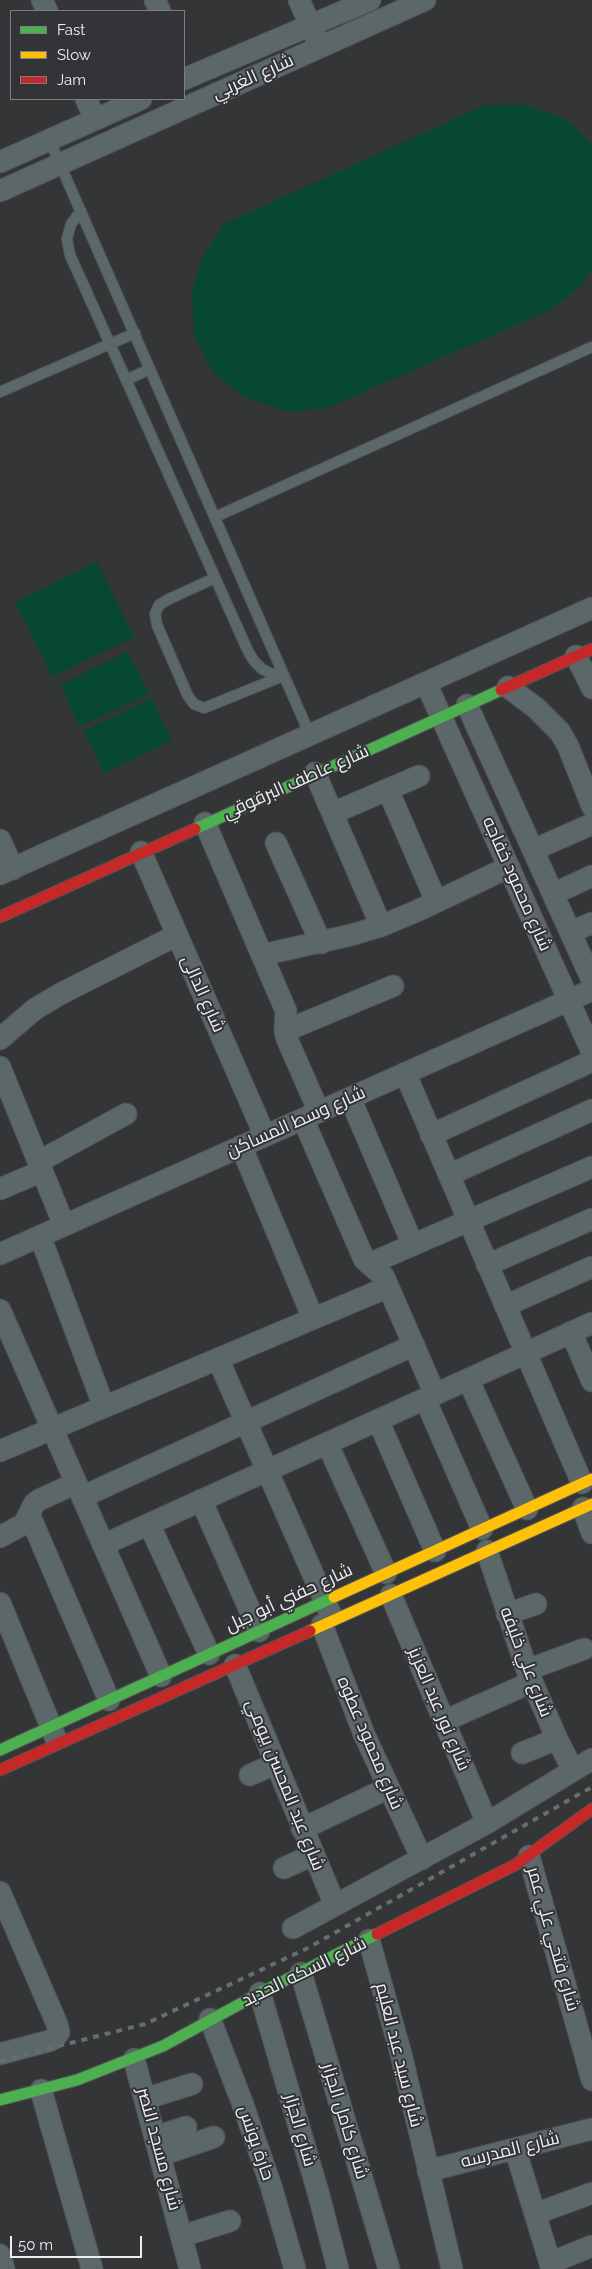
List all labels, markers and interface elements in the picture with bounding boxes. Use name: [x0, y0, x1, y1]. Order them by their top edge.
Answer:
legend: [10, 10, 185, 100]
text: Fast: [57, 21, 85, 39]
text: Slow: [57, 46, 91, 64]
street label: شارع الغربي: [209, 49, 297, 105]
text: Jam: [57, 71, 86, 89]
street label: شارع عاطف البرقوقي: [220, 740, 372, 824]
street label: شارع محمود خفاجه: [478, 813, 556, 955]
street label: شارع الدالى: [176, 952, 230, 1036]
street label: شارع وسط المساكن: [223, 1082, 369, 1162]
street label: شارع حفني أبو جبل: [222, 1559, 356, 1637]
street label: شارع علي خليفه: [495, 1604, 557, 1720]
street label: شارع نور عبد العزيز: [403, 1644, 475, 1774]
street label: شارع محمود عطوه: [332, 1673, 408, 1813]
street label: شارع عبد المحسن بيومي: [241, 1696, 329, 1874]
street label: شارع فتحي علي عمر: [522, 1864, 584, 2014]
street label: شارع السكه الحديد: [238, 1932, 370, 2012]
street label: شارع سيد عبد العليم: [371, 1981, 427, 2129]
street label: شارع كامل الجزار: [317, 2060, 373, 2182]
street label: شارع مسجد النصر: [132, 2085, 186, 2213]
street label: شارع الجزار: [279, 2091, 321, 2169]
street label: حارة يونس: [233, 2103, 279, 2183]
street label: شارع المدرسه: [458, 2127, 562, 2173]
scale bar: [12, 2226, 145, 2258]
text: 50 m: [18, 2236, 53, 2254]

